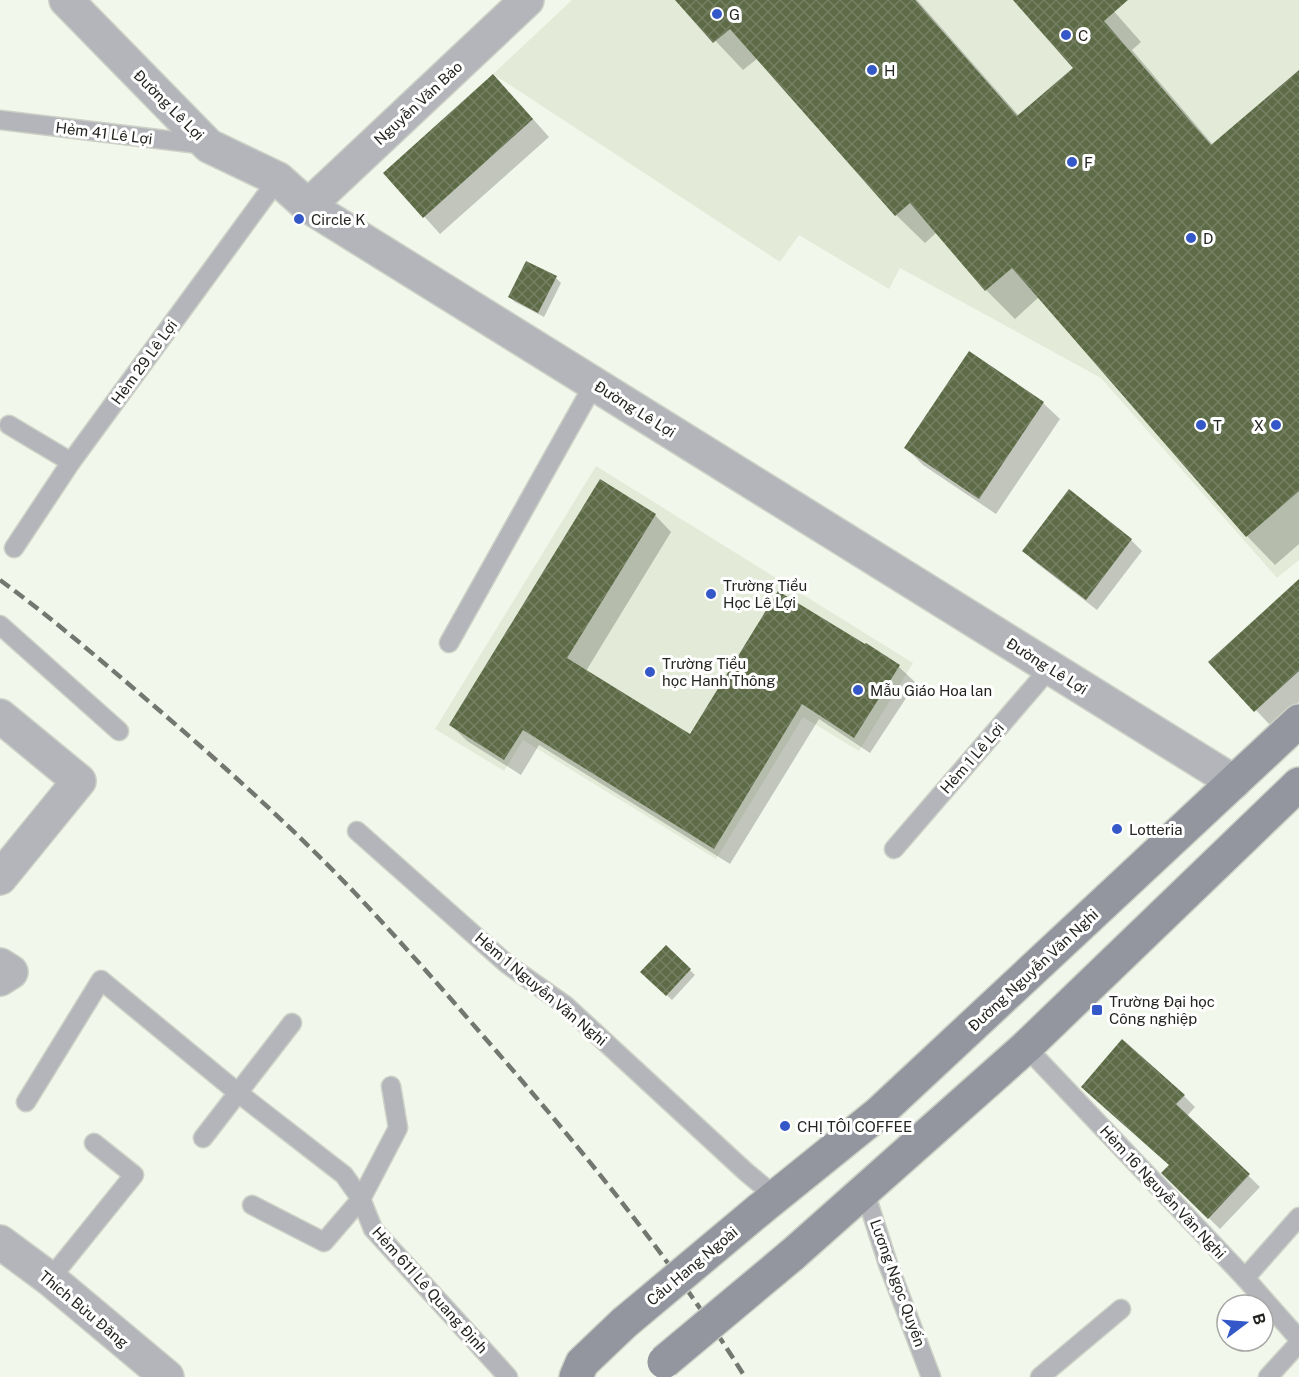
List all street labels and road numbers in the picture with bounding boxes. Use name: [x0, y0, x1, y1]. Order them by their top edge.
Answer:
street label: Nguyễn Văn Bảo: [370, 58, 466, 148]
street label: Đường Lê Lợi: [130, 66, 208, 144]
street label: Hẻm 41 Lê Lợi: [55, 119, 153, 147]
street label: Hẻm 29 Lê Lợi: [108, 317, 180, 407]
street label: Đường Lê Lợi: [591, 377, 679, 441]
street label: Đường Lê Lợi: [1003, 634, 1091, 698]
street label: Hẻm 1 Lê Lợi: [937, 719, 1007, 797]
street label: Đường Nguyễn Văn Nghi: [965, 905, 1101, 1035]
street label: Hẻm 1 Nguyễn Văn Nghi: [472, 929, 610, 1049]
street label: Hẻm 16 Nguyễn Văn Nghi: [1097, 1122, 1229, 1262]
street label: Lương Ngọc Quyến: [867, 1217, 929, 1349]
street label: Hẻm 611 Lê Quang Định: [369, 1223, 491, 1357]
street label: Cầu Hang Ngoài: [643, 1223, 741, 1309]
street label: Thích Bửu Đăng: [36, 1267, 132, 1351]

